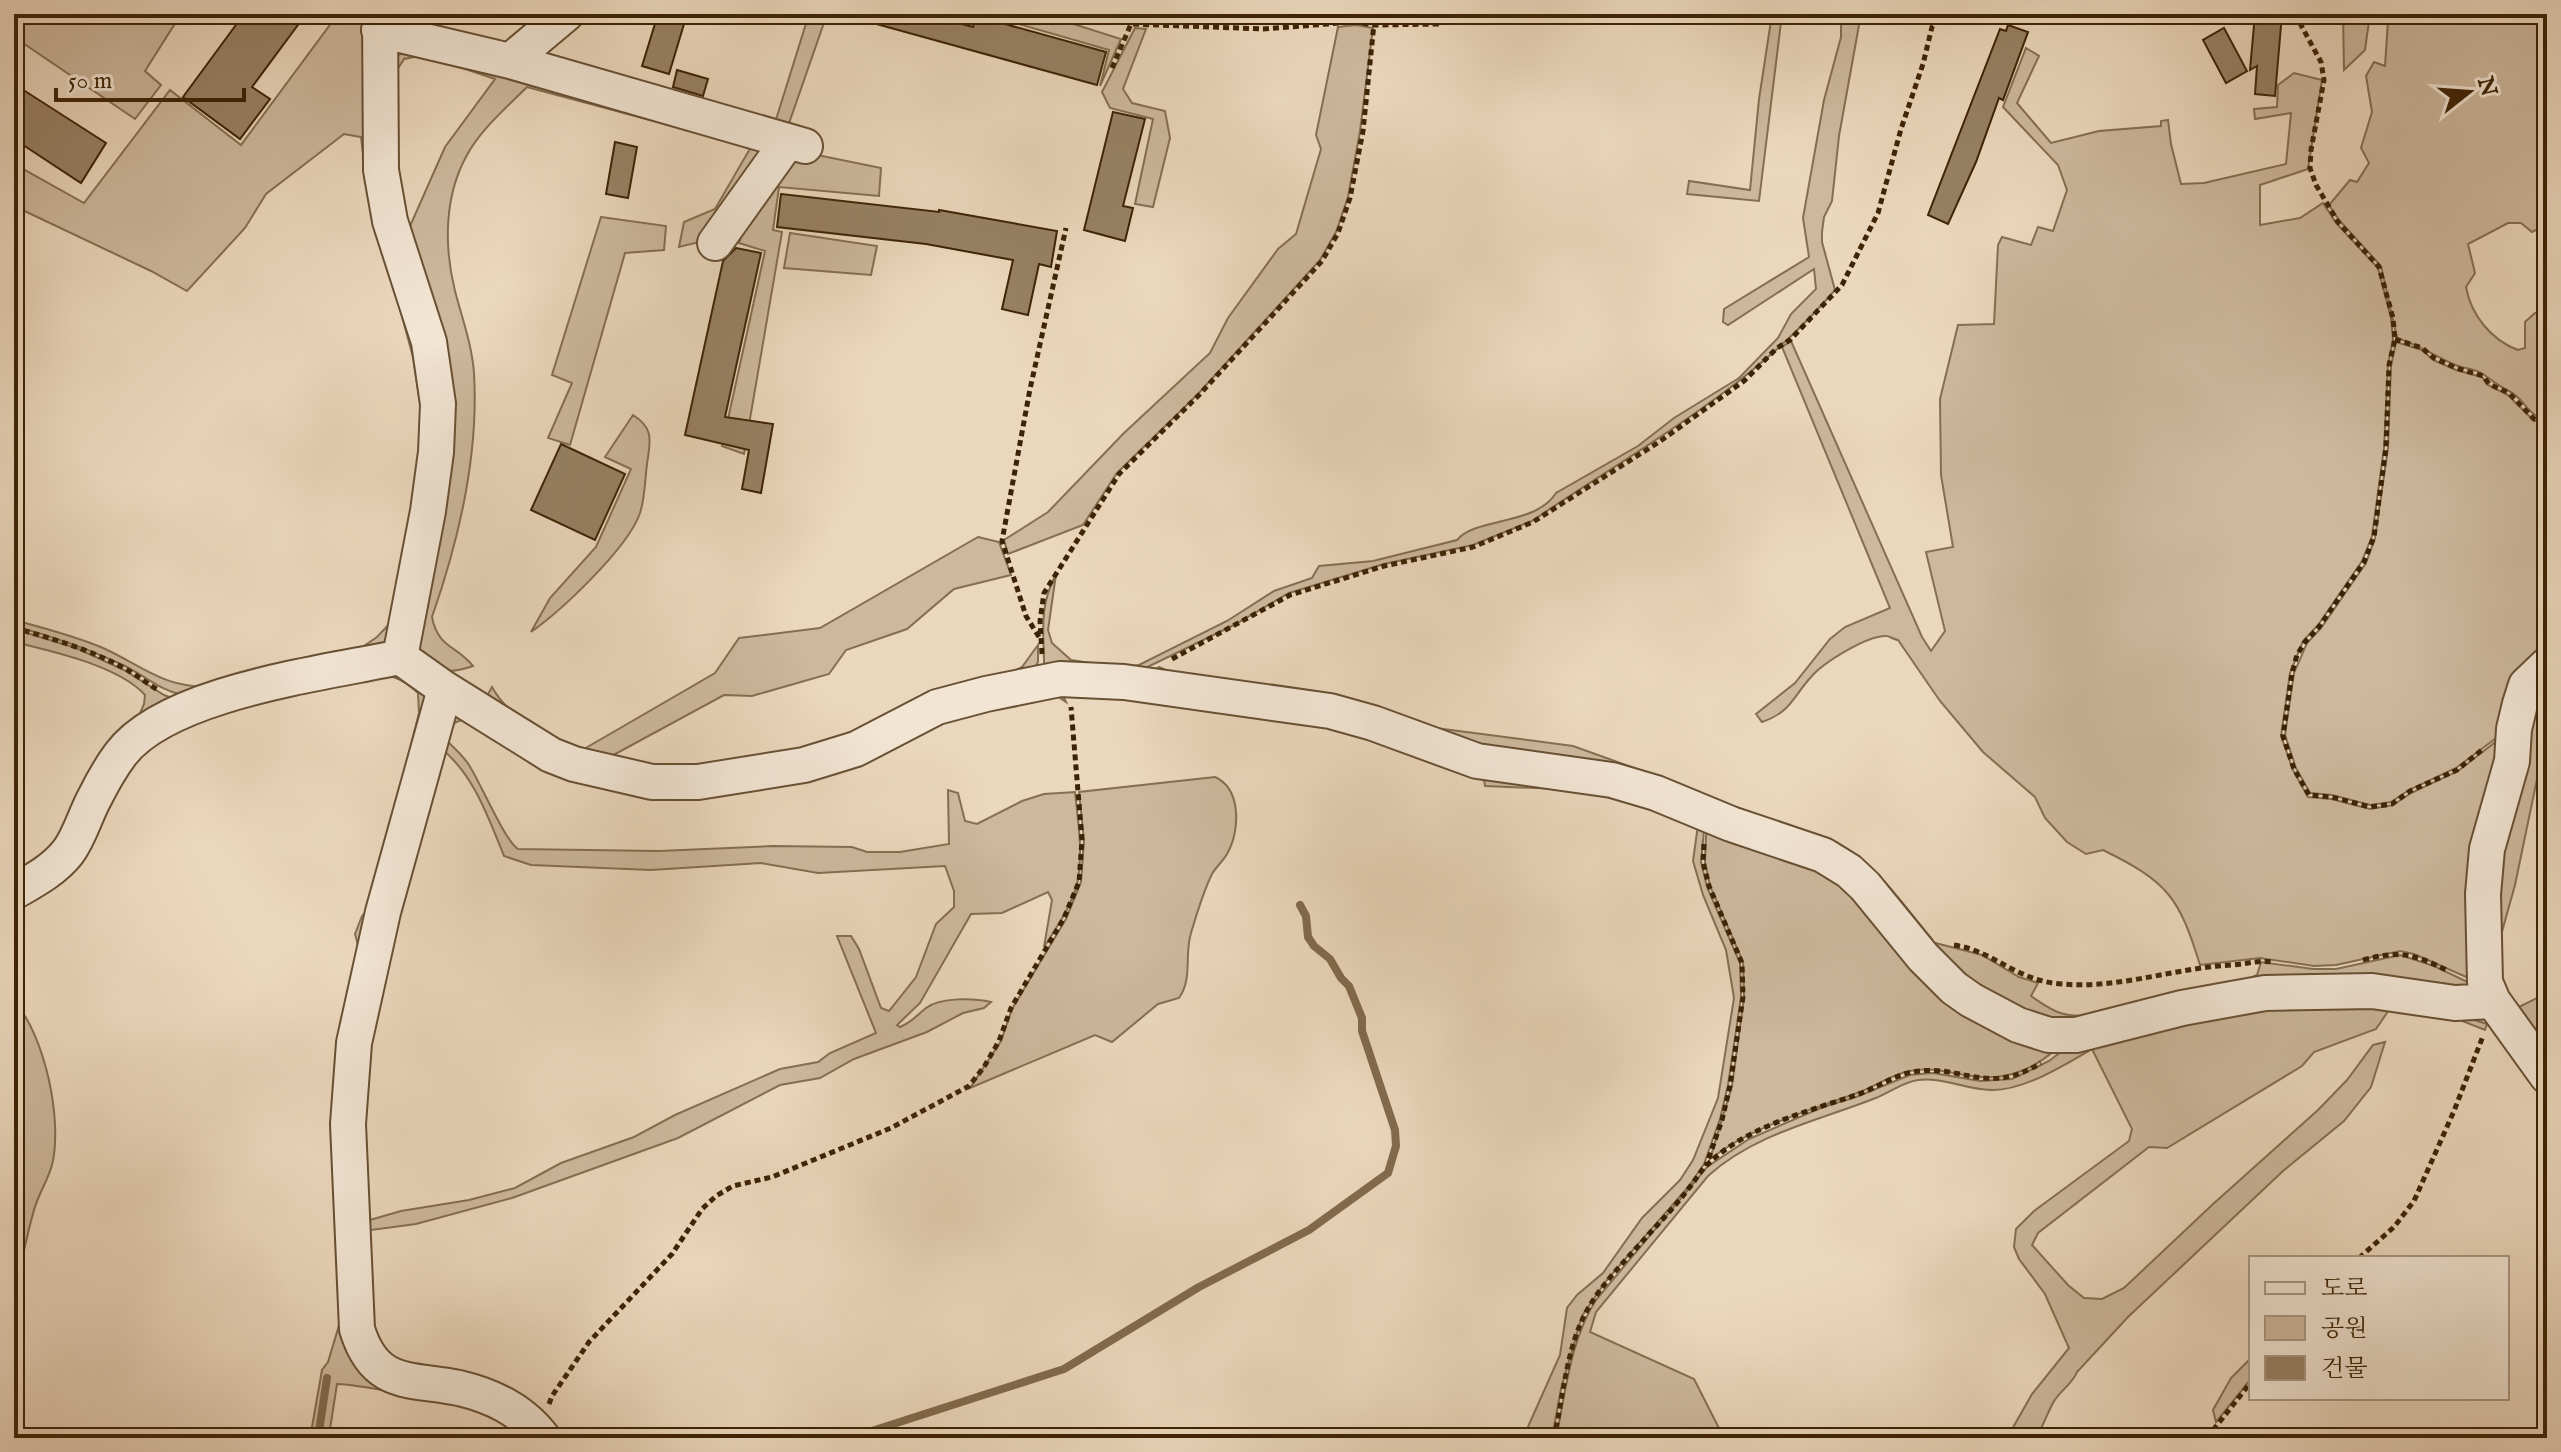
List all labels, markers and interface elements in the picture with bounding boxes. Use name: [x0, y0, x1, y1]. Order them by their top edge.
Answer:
scale bar: [56, 52, 244, 102]
north arrow: [2429, 52, 2509, 132]
text: 50 m: [68, 66, 112, 97]
text: N: [2470, 73, 2502, 100]
legend: [2249, 1256, 2509, 1400]
text: 도로: [2321, 1274, 2367, 1305]
text: 공원: [2321, 1314, 2367, 1345]
text: 건물: [2321, 1354, 2367, 1385]

